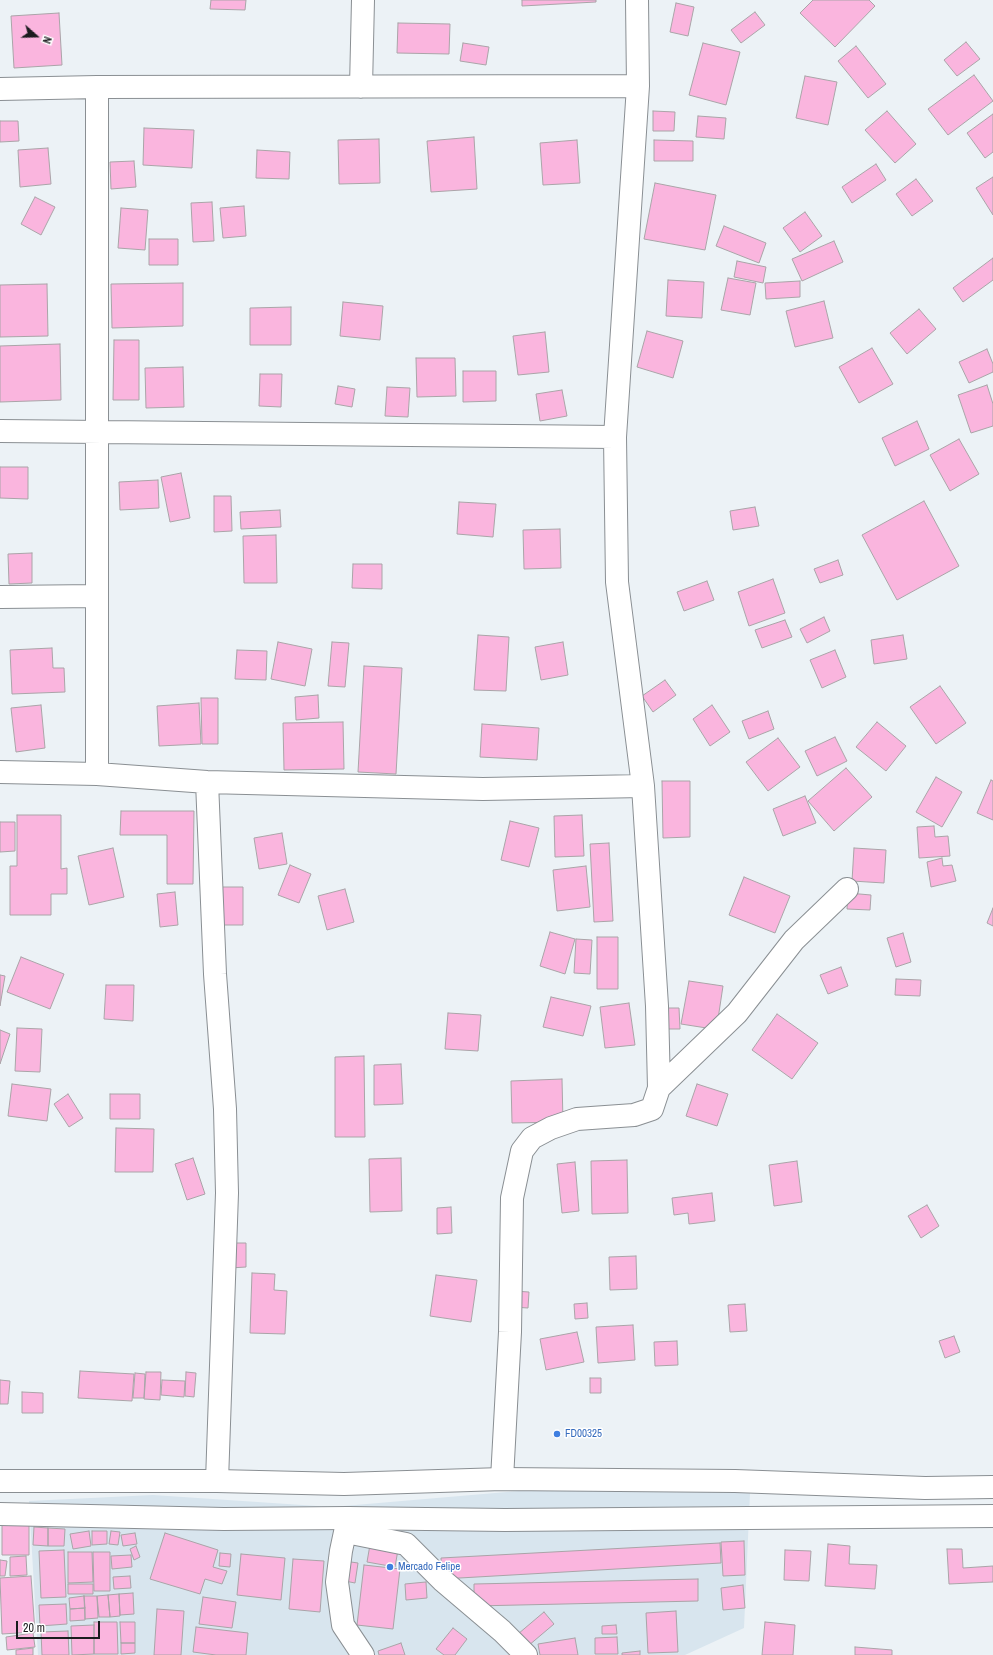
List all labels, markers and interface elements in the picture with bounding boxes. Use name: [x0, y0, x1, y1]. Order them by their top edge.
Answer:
north arrow: [16, 16, 56, 56]
text: N: [40, 35, 55, 46]
place label: FD00325: [565, 1427, 602, 1441]
marker: FD00325: [552, 1429, 562, 1439]
place label: Mercado Felipe: [398, 1560, 460, 1574]
marker: Mercado Felipe: [385, 1562, 395, 1572]
scale bar: [18, 1613, 102, 1639]
text: 20 m: [23, 1620, 45, 1636]

